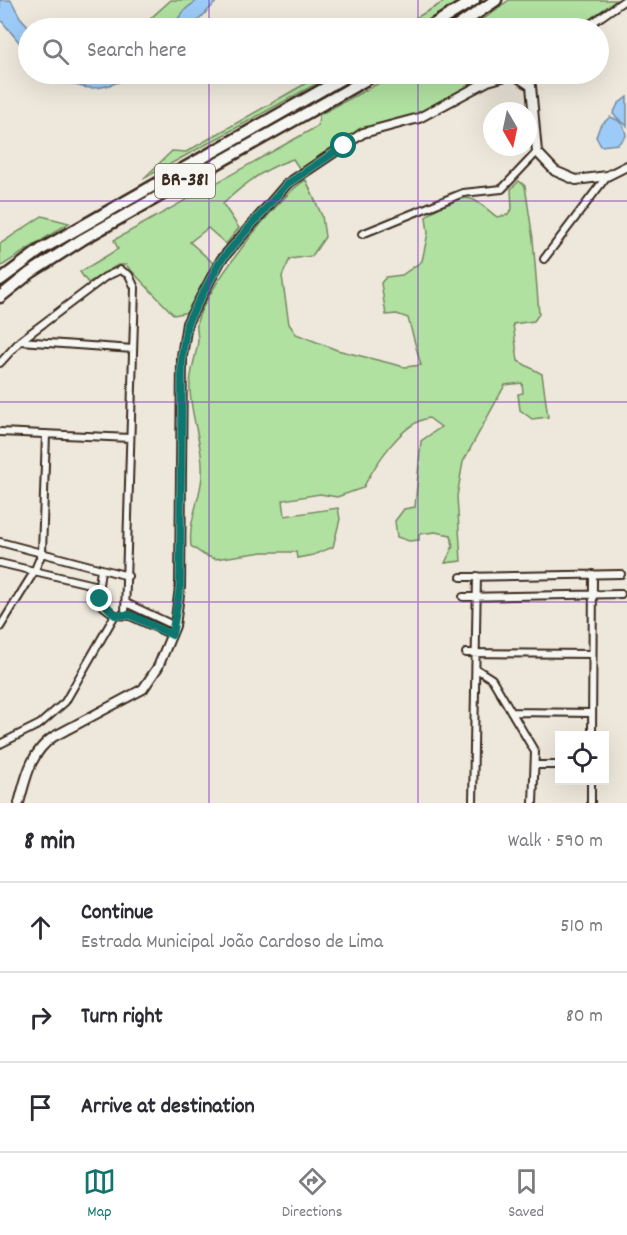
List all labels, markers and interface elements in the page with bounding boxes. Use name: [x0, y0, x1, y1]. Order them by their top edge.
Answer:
search box: [18, 18, 609, 84]
icon: search: [39, 35, 72, 68]
text: Search here: [87, 36, 186, 67]
north arrow: [483, 102, 537, 156]
route start: [330, 132, 356, 158]
road number: BR-381: [155, 164, 215, 198]
route end: [86, 585, 112, 611]
map controls: [555, 731, 609, 785]
button: locate: [555, 731, 609, 785]
text: 8 min: [24, 824, 75, 861]
text: Walk · 590 m: [508, 828, 603, 856]
text: Continue: [81, 898, 153, 929]
icon: ahead: [24, 911, 57, 944]
text: 510 m: [560, 913, 603, 941]
text: Estrada Municipal João Cardoso de Lima: [81, 929, 383, 957]
icon: right: [24, 1001, 57, 1034]
text: Turn right: [81, 1002, 163, 1033]
text: 80 m: [566, 1003, 603, 1031]
icon: arrive: [24, 1091, 57, 1124]
text: Arrive at destination: [81, 1092, 255, 1123]
tab: Map: [83, 1165, 116, 1224]
tab: Directions: [282, 1165, 342, 1224]
tab: Saved: [508, 1165, 544, 1224]

